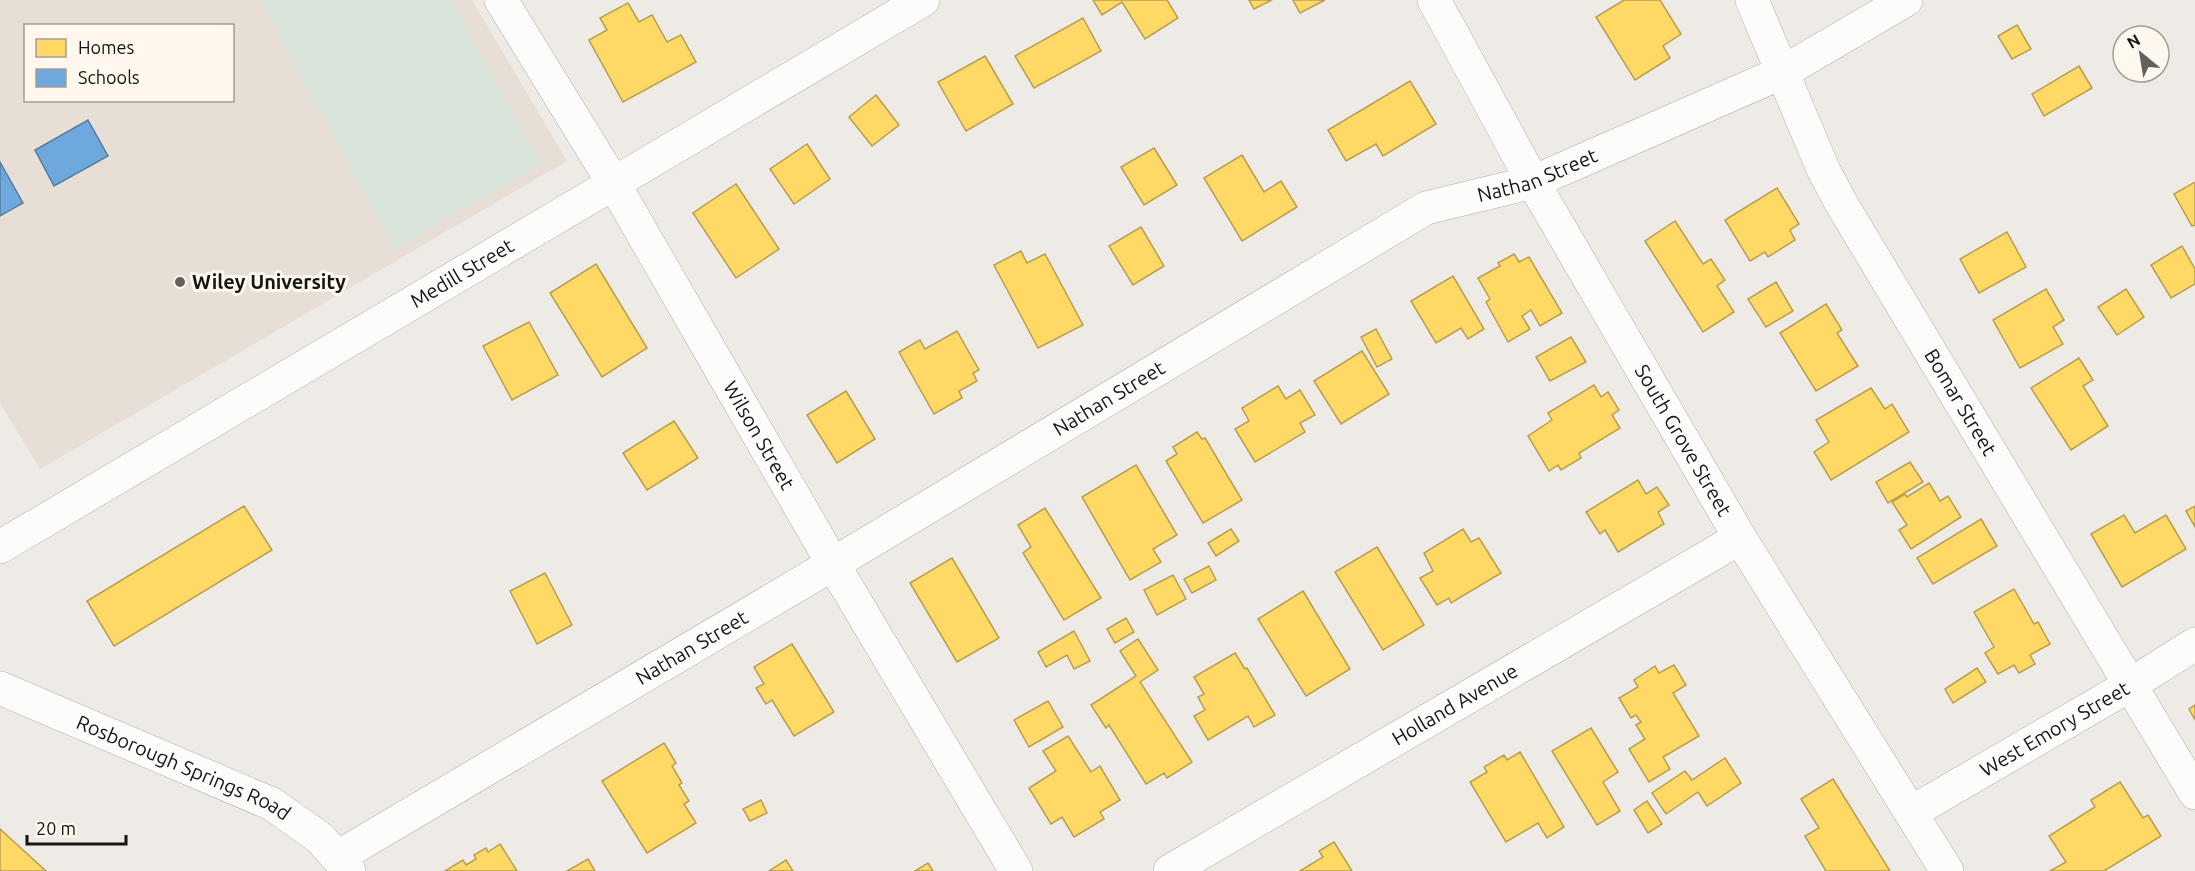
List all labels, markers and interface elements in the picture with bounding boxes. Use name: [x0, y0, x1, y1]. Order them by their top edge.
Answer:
legend: [24, 24, 234, 102]
north arrow: [2111, 24, 2171, 84]
text: N: [2124, 30, 2143, 52]
text: Homes: [78, 37, 135, 57]
text: Schools: [78, 67, 140, 87]
street label: Nathan Street: [1475, 143, 1601, 206]
street label: Medill Street: [406, 233, 518, 312]
place label: Wiley University: [192, 270, 346, 293]
marker: Wiley University: [173, 275, 187, 289]
street label: Bomar Street: [1920, 344, 2002, 459]
street label: Nathan Street: [1049, 356, 1169, 440]
street label: South Grove Street: [1631, 360, 1737, 520]
street label: Wilson Street: [719, 377, 800, 493]
street label: Nathan Street: [631, 605, 752, 689]
street label: Holland Avenue: [1388, 658, 1522, 750]
street label: West Emory Street: [1976, 676, 2133, 781]
street label: Rosborough Springs Road: [73, 710, 295, 825]
scale bar: [27, 808, 126, 846]
text: 20 m: [36, 818, 76, 838]

